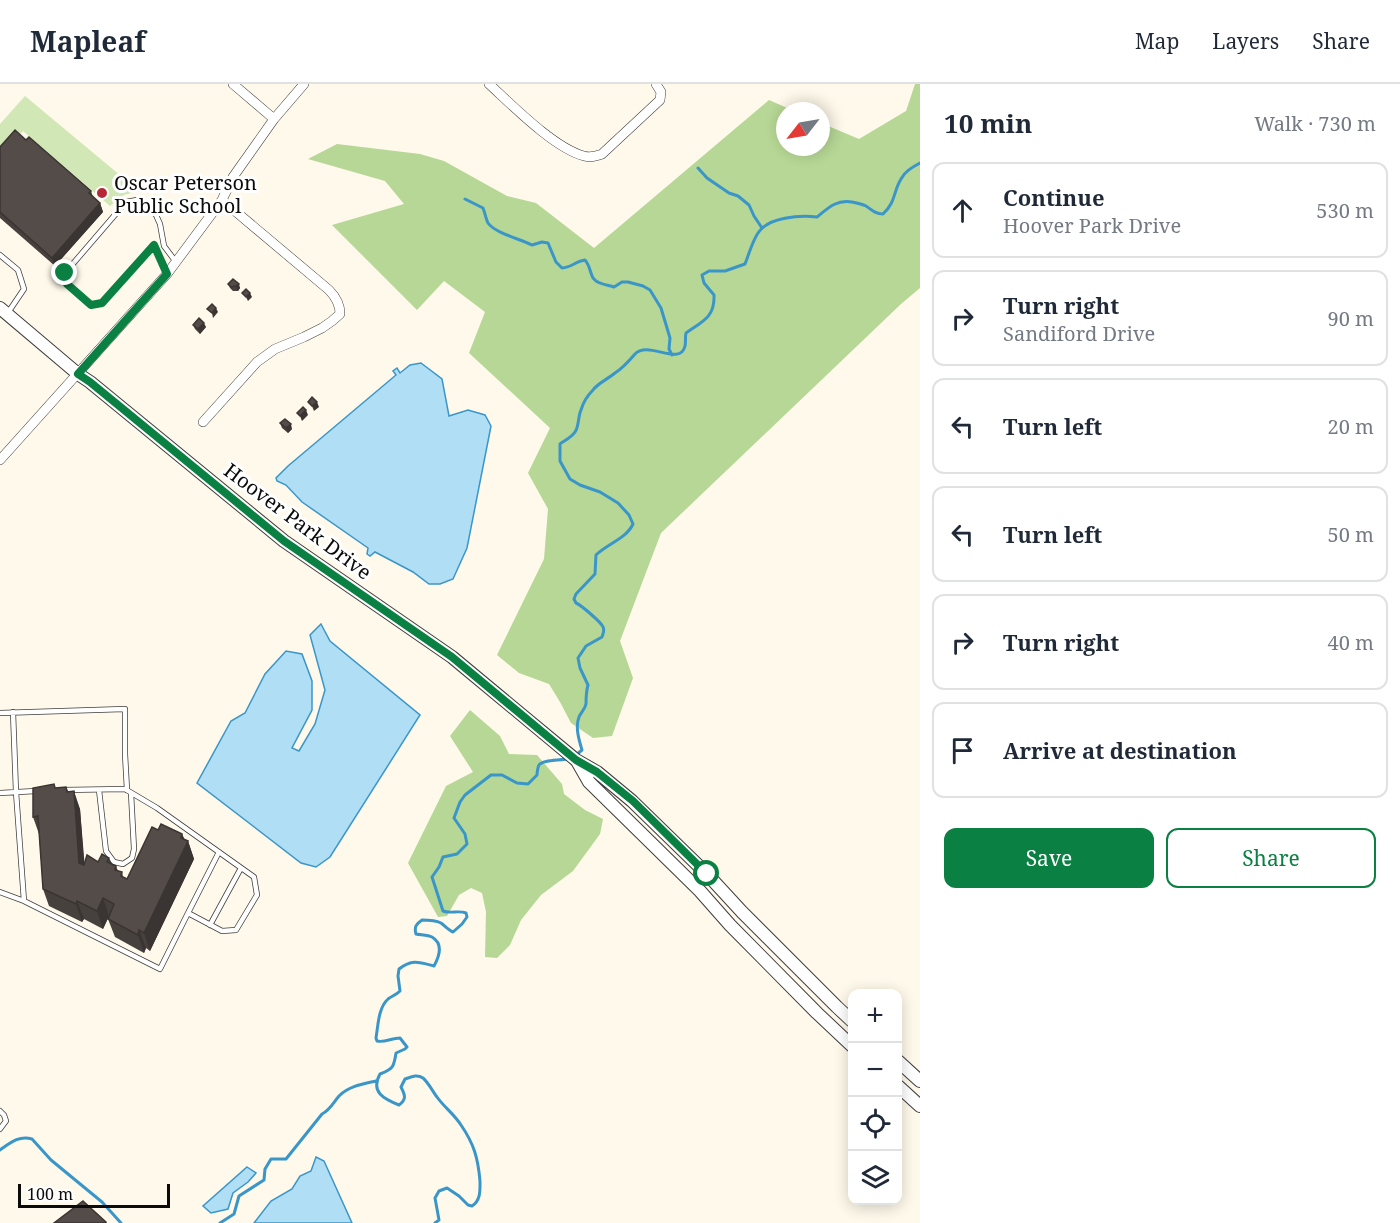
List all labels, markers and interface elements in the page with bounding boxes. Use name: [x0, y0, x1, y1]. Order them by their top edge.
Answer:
text: Mapleaf: [30, 22, 146, 60]
text: Map: [1135, 27, 1179, 55]
text: Layers: [1212, 27, 1279, 55]
text: Share: [1312, 27, 1370, 55]
north arrow: [776, 102, 830, 156]
text: 10 min: [944, 105, 1032, 141]
text: Walk · 730 m: [1254, 110, 1376, 137]
place label: Oscar Peterson Public School: [114, 169, 257, 219]
text: Continue: [1003, 182, 1105, 212]
marker: Oscar Peterson Public School: [95, 186, 109, 200]
icon: ahead: [946, 194, 979, 227]
text: 530 m: [1316, 197, 1374, 224]
text: Hoover Park Drive: [1003, 212, 1181, 239]
route end: [51, 259, 77, 285]
text: Turn right: [1003, 290, 1119, 320]
icon: right: [946, 302, 979, 335]
text: 90 m: [1328, 305, 1374, 332]
text: Sandiford Drive: [1003, 320, 1155, 347]
icon: left: [946, 410, 979, 443]
text: Turn left: [1003, 411, 1102, 441]
text: 20 m: [1328, 413, 1374, 440]
street label: Hoover Park Drive: [219, 457, 377, 585]
icon: left: [946, 518, 979, 551]
text: Turn left: [1003, 519, 1102, 549]
text: 50 m: [1328, 521, 1374, 548]
icon: right: [946, 626, 979, 659]
text: Turn right: [1003, 627, 1119, 657]
text: 40 m: [1328, 629, 1374, 656]
icon: arrive: [946, 734, 979, 767]
text: Arrive at destination: [1003, 735, 1237, 765]
button: Save: [944, 828, 1154, 888]
button: Share: [1166, 828, 1376, 888]
route start: [693, 860, 719, 886]
map controls: [848, 989, 902, 1205]
button: +: [848, 989, 902, 1043]
button: −: [848, 1043, 902, 1097]
button: locate: [848, 1097, 902, 1151]
button: layers: [848, 1151, 902, 1205]
scale bar: [18, 1181, 170, 1208]
text: 100 m: [27, 1183, 73, 1205]

